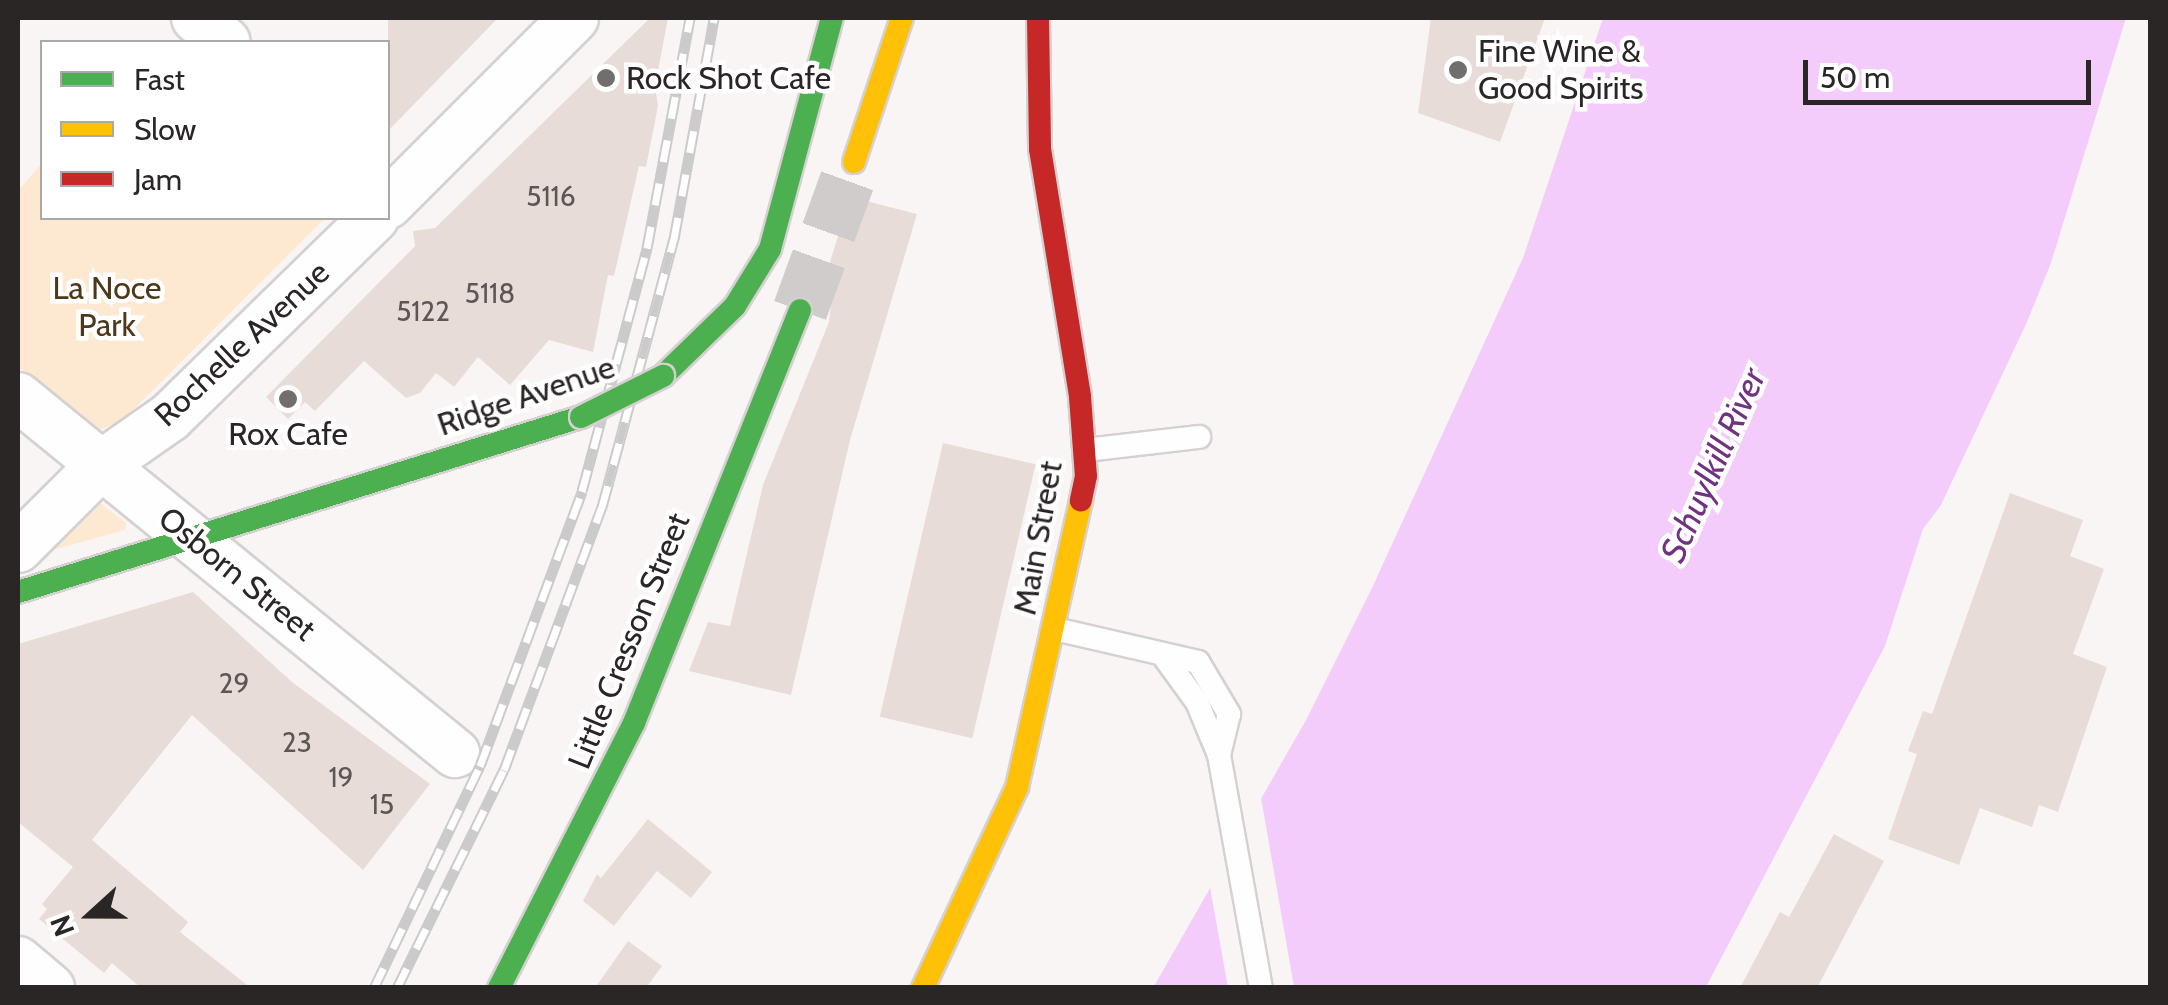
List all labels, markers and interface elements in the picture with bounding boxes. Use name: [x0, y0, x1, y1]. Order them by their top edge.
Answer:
place label: Fine Wine & Good Spirits: [1478, 33, 1644, 108]
legend: [40, 40, 390, 220]
scale bar: [1808, 40, 2096, 102]
place label: Rock Shot Cafe: [626, 59, 831, 97]
marker: Fine Wine & Good Spirits: [1447, 59, 1469, 81]
text: 50 m: [1820, 59, 1890, 96]
text: Fast: [134, 61, 185, 98]
marker: Rock Shot Cafe: [595, 67, 617, 89]
text: Slow: [134, 111, 196, 148]
text: Jam: [134, 161, 182, 198]
house number: 5116: [526, 179, 576, 213]
street label: Rochelle Avenue: [147, 253, 337, 435]
park label: La Noce Park: [53, 270, 161, 345]
house number: 5118: [465, 276, 515, 310]
house number: 5122: [396, 294, 450, 328]
street label: Ridge Avenue: [432, 348, 620, 444]
water label: Schuylkill River: [1652, 362, 1774, 568]
marker: Rox Cafe: [277, 388, 299, 410]
place label: Rox Cafe: [228, 415, 348, 453]
street label: Main Street: [1006, 458, 1070, 618]
street label: Osborn Street: [151, 499, 323, 649]
street label: Little Cresson Street: [560, 508, 698, 774]
house number: 29: [219, 666, 249, 700]
house number: 23: [282, 725, 312, 759]
house number: 19: [328, 760, 354, 794]
house number: 15: [370, 787, 394, 821]
north arrow: [40, 865, 140, 965]
text: N: [43, 910, 81, 941]

